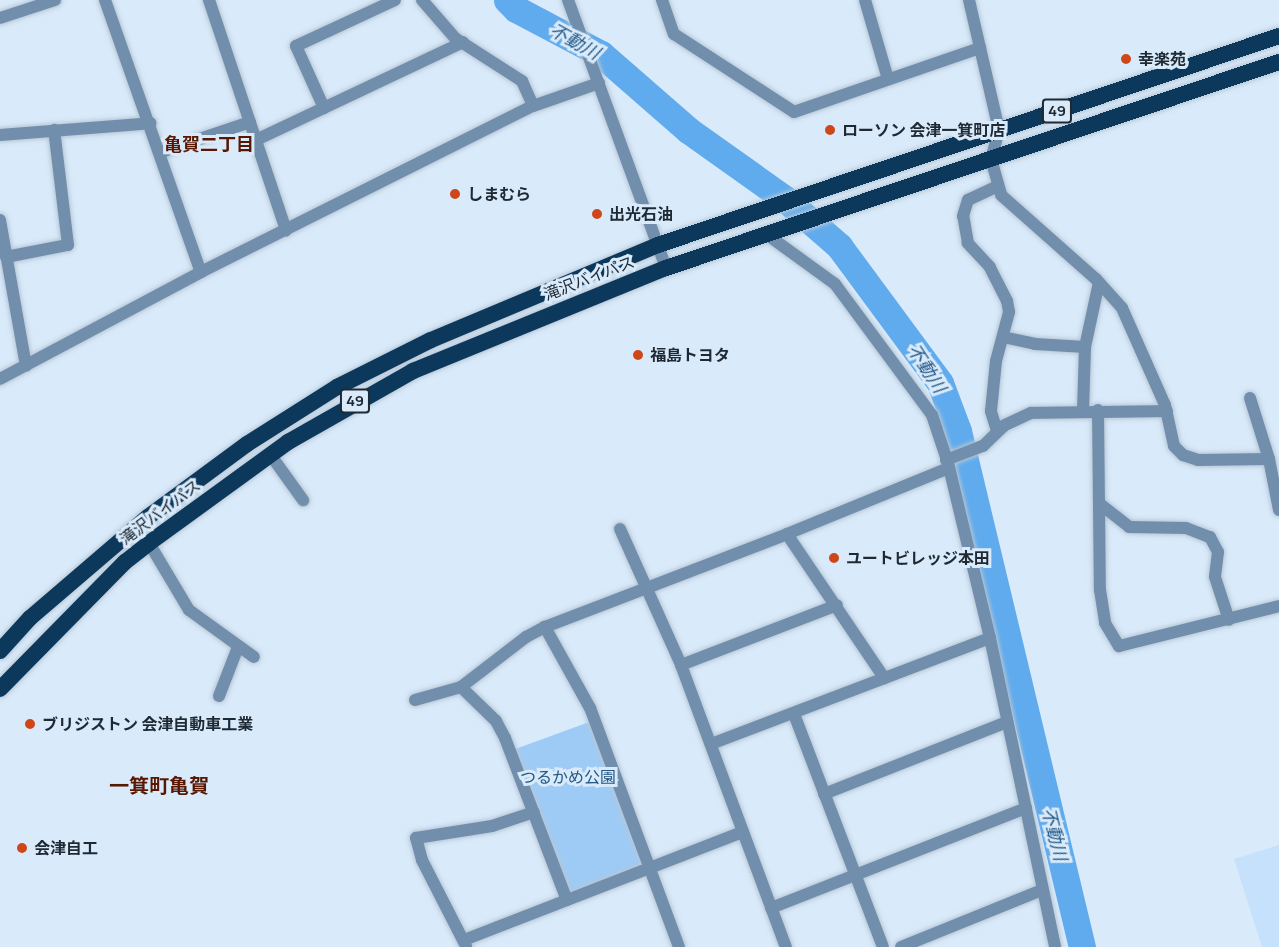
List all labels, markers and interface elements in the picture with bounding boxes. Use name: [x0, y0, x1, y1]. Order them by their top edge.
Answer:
water label: 不動川: [546, 18, 604, 64]
place label: 幸楽苑: [1138, 49, 1186, 69]
marker: 幸楽苑: [1119, 52, 1133, 66]
road number: 49: [1040, 99, 1074, 123]
place label: ローソン 会津一箕町店: [842, 120, 1005, 140]
marker: ローソン 会津一箕町店: [823, 123, 837, 137]
district label: 亀賀二丁目: [164, 133, 254, 155]
place label: しまむら: [467, 184, 531, 204]
marker: しまむら: [448, 187, 462, 201]
place label: 出光石油: [609, 204, 673, 224]
marker: 出光石油: [590, 207, 604, 221]
street label: 滝沢バイパス: [541, 252, 637, 304]
water label: 不動川: [903, 339, 951, 397]
place label: 福島トヨタ: [650, 345, 730, 365]
marker: 福島トヨタ: [631, 348, 645, 362]
road number: 49: [338, 389, 372, 413]
street label: 滝沢バイパス: [116, 475, 204, 549]
place label: ユートビレッジ本田: [846, 548, 990, 568]
marker: ユートビレッジ本田: [827, 551, 841, 565]
place label: ブリジストン 会津自動車工業: [42, 714, 253, 734]
marker: ブリジストン 会津自動車工業: [23, 717, 37, 731]
park label: つるかめ公園: [520, 767, 616, 787]
district label: 一箕町亀賀: [109, 773, 209, 797]
water label: 不動川: [1038, 805, 1072, 863]
place label: 会津自工: [34, 838, 98, 858]
marker: 会津自工: [15, 841, 29, 855]

